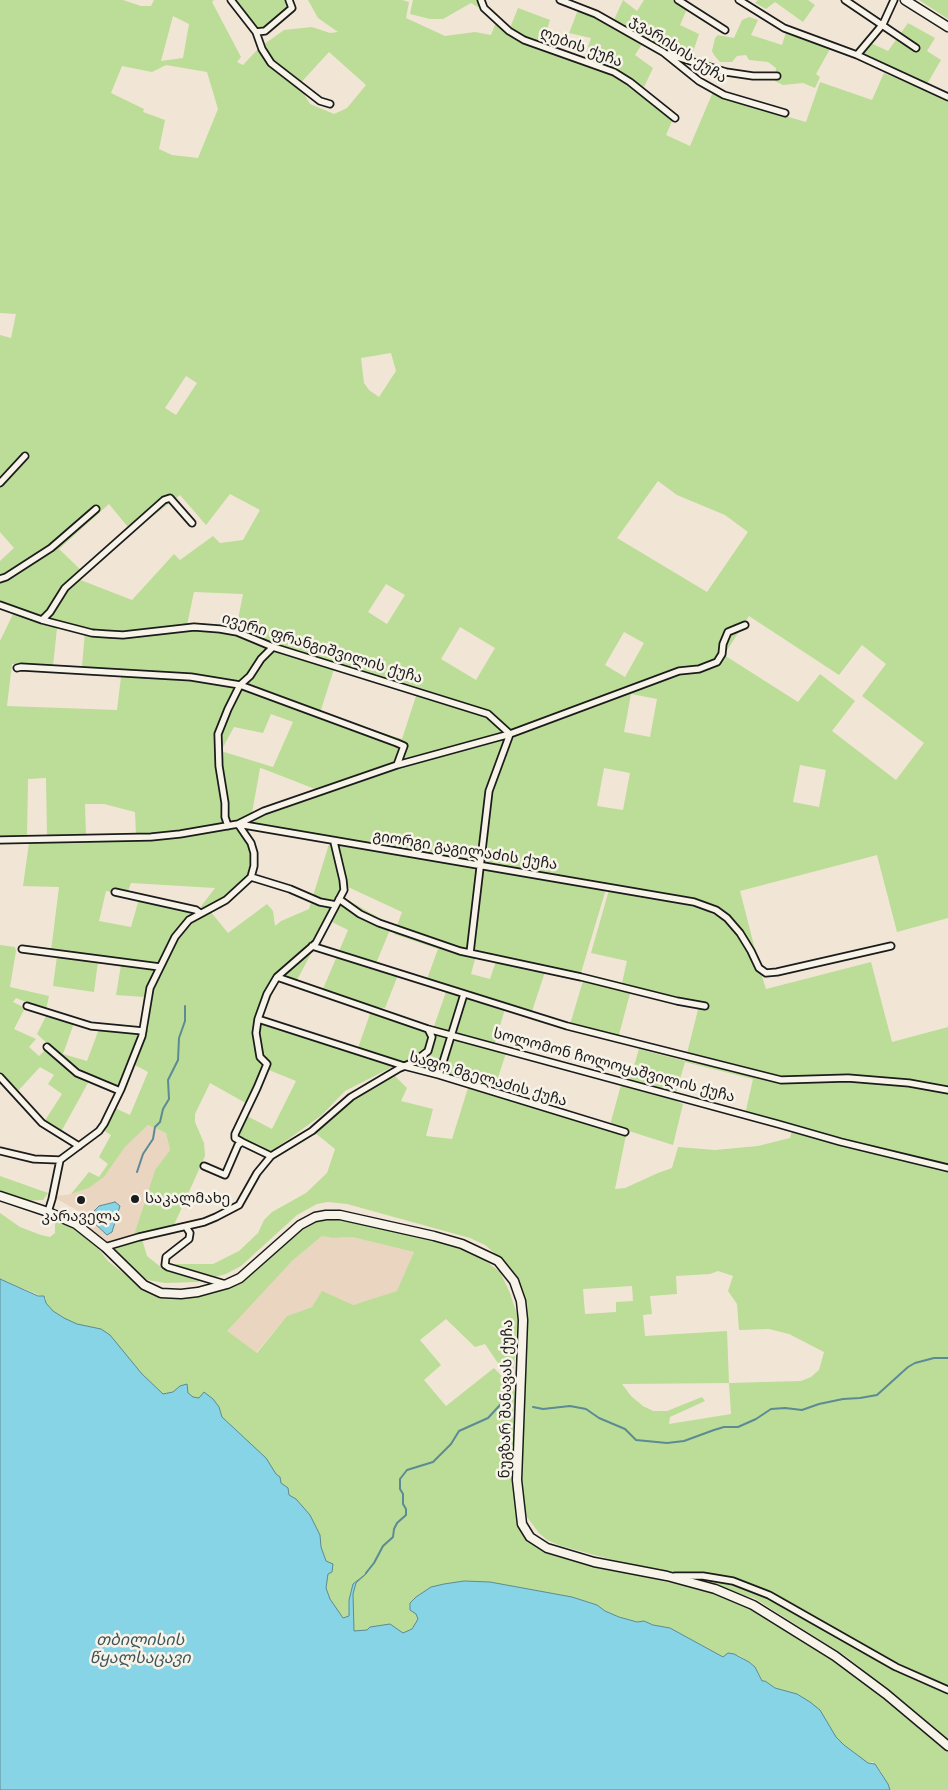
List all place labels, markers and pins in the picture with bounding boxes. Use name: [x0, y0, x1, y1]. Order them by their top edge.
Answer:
place label: საკალმახე: [145, 1190, 230, 1208]
marker: საკალმახე: [129, 1193, 141, 1205]
marker: კარაველა: [75, 1194, 87, 1206]
place label: კარაველა: [42, 1208, 120, 1226]

